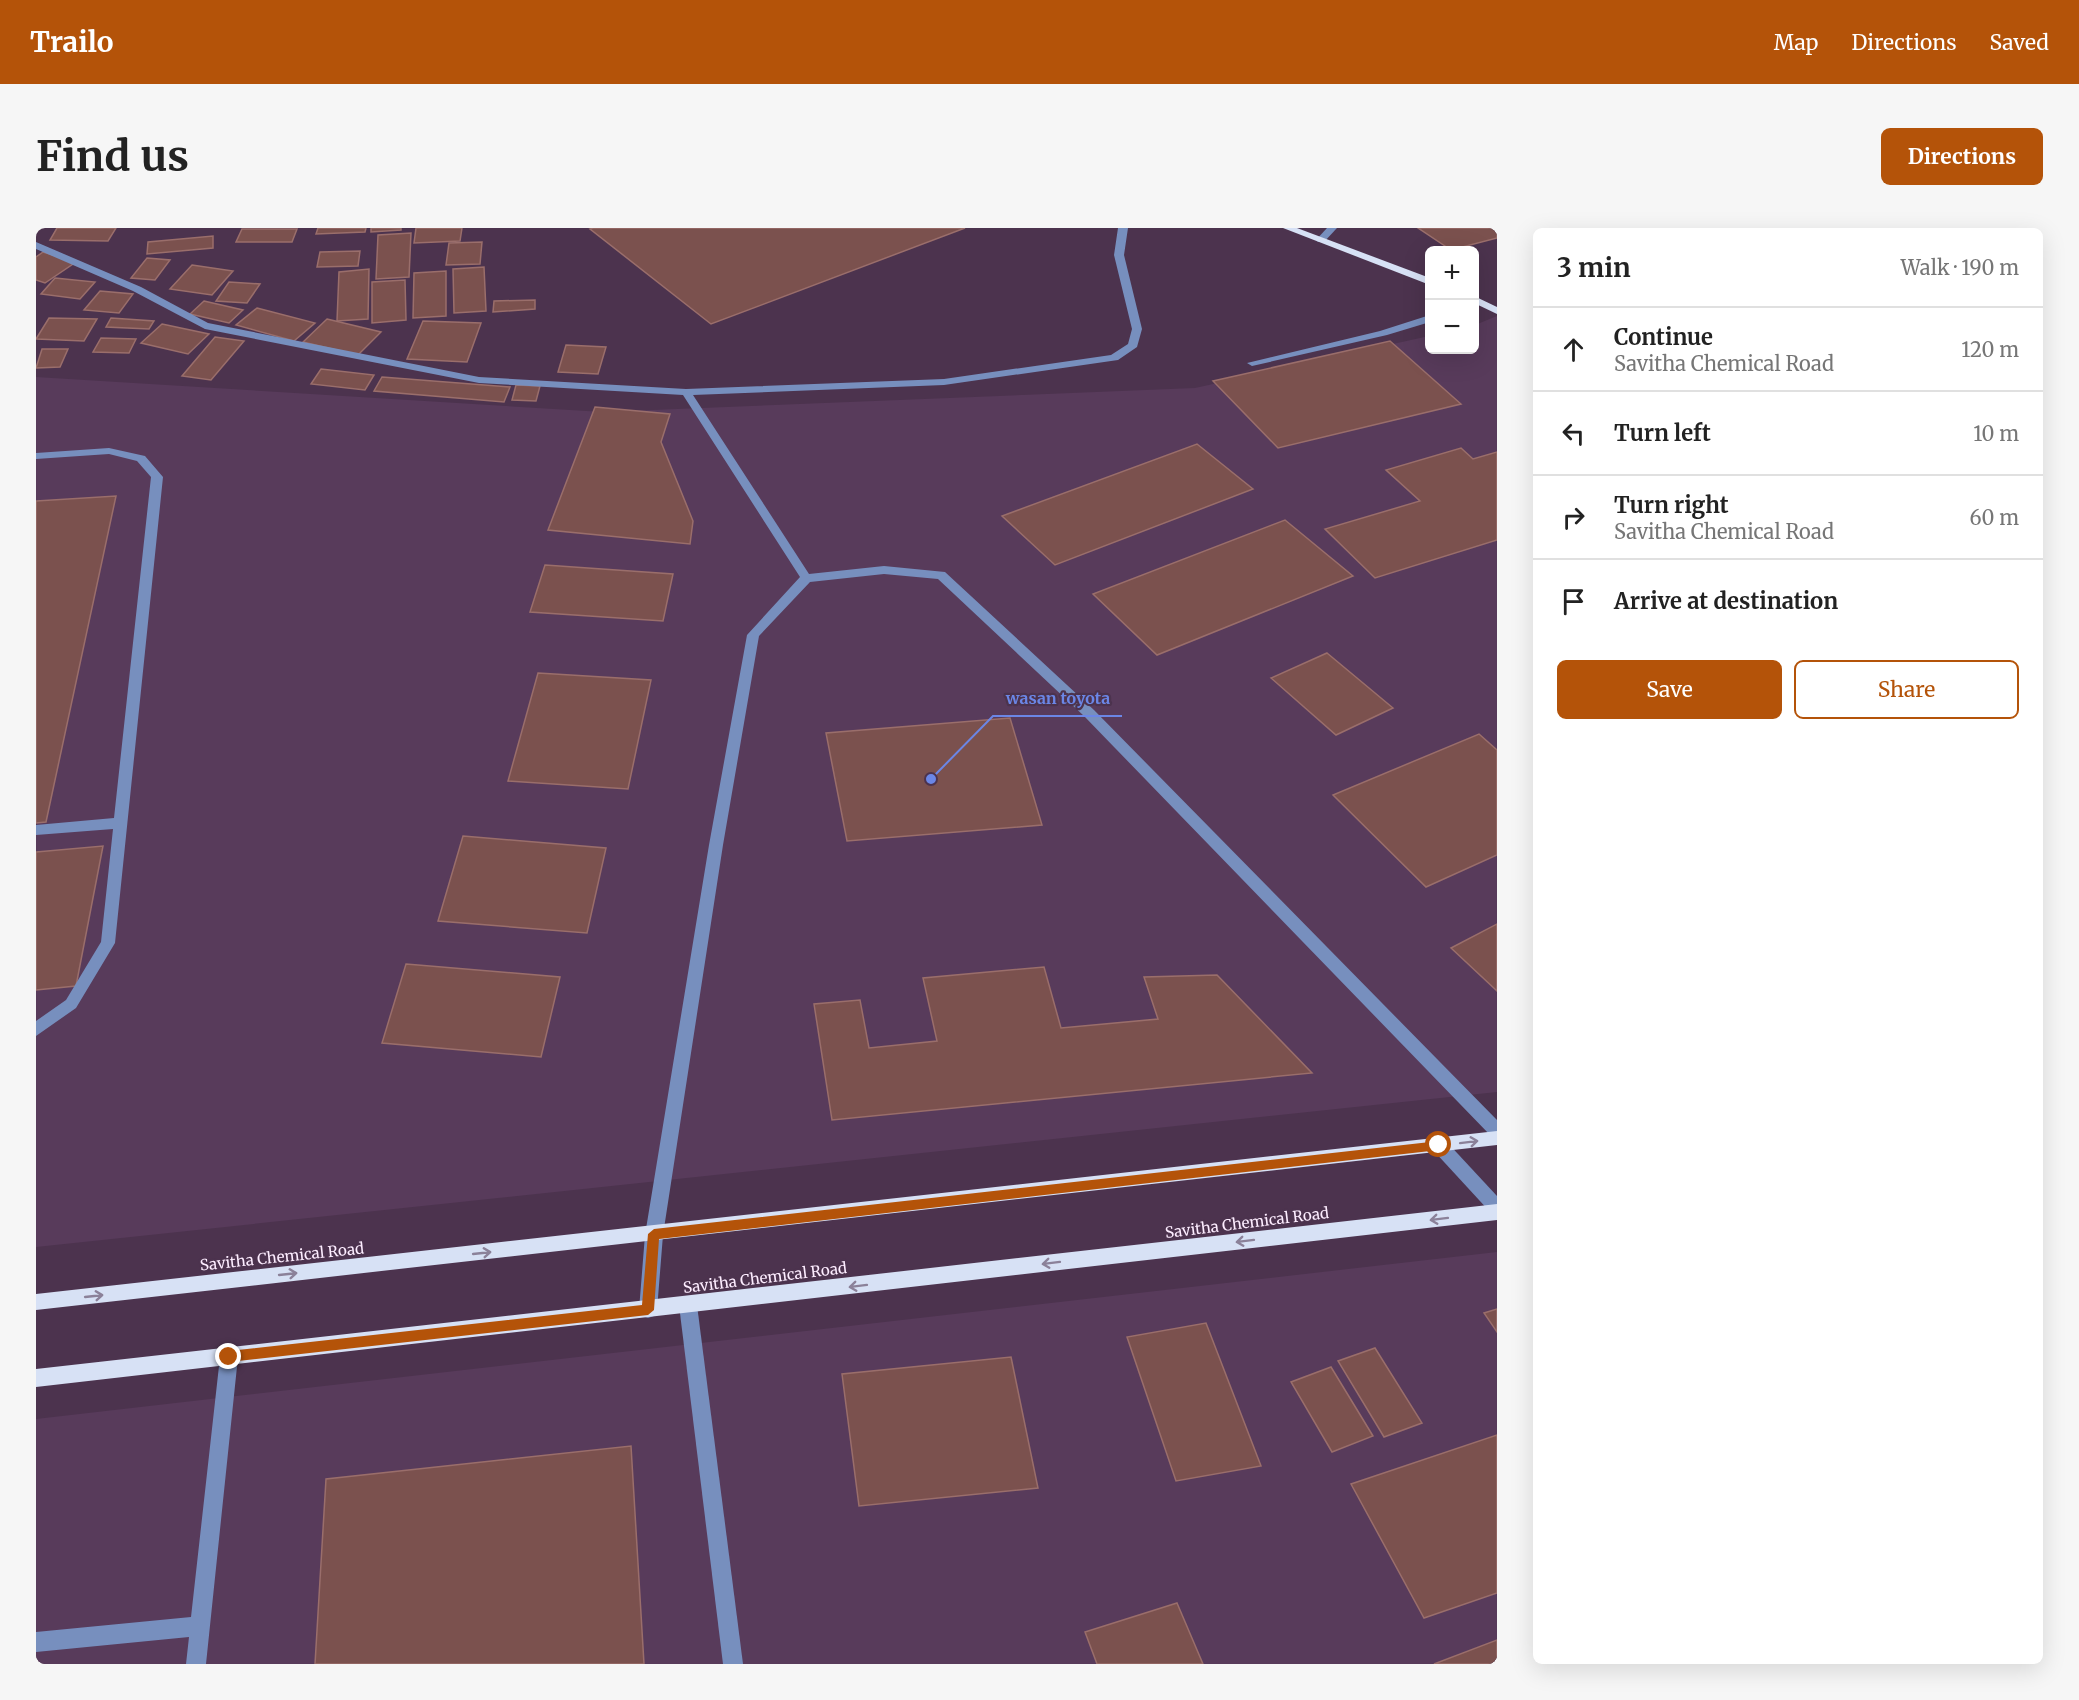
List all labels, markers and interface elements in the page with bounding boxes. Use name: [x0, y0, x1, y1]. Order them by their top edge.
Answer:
text: Trailo: [30, 24, 114, 60]
text: Map: [1774, 29, 1818, 56]
text: Directions: [1851, 29, 1956, 56]
text: Saved: [1989, 29, 2049, 56]
button: Directions: [1881, 128, 2043, 185]
text: Find us: [36, 130, 189, 182]
map controls: [1425, 246, 1479, 354]
button: +: [1425, 246, 1479, 300]
text: 3 min: [1557, 251, 1631, 284]
text: Walk · 190 m: [1901, 255, 2019, 280]
button: −: [1425, 300, 1479, 354]
text: Continue: [1614, 323, 1713, 351]
icon: ahead: [1557, 333, 1590, 366]
text: 120 m: [1961, 337, 2019, 362]
text: Savitha Chemical Road: [1614, 351, 1834, 376]
icon: left: [1557, 417, 1590, 450]
text: Turn left: [1614, 419, 1711, 447]
text: 10 m: [1973, 421, 2019, 446]
text: Turn right: [1614, 491, 1728, 519]
icon: right: [1557, 501, 1590, 534]
text: 60 m: [1969, 505, 2019, 530]
text: Savitha Chemical Road: [1614, 519, 1834, 544]
icon: arrive: [1557, 585, 1590, 618]
text: Arrive at destination: [1614, 587, 1838, 615]
button: Save: [1557, 660, 1782, 719]
button: Share: [1794, 660, 2019, 719]
callout: wasan toyota: [993, 682, 1122, 716]
text: wasan toyota: [1005, 688, 1110, 708]
route start: [1425, 1131, 1451, 1157]
one-way arrow: [1458, 1136, 1478, 1147]
street label: Savitha Chemical Road: [1164, 1203, 1330, 1242]
one-way arrow: [1429, 1214, 1449, 1225]
one-way arrow: [1236, 1236, 1256, 1247]
street label: Savitha Chemical Road: [199, 1238, 365, 1275]
one-way arrow: [471, 1247, 491, 1258]
street label: Savitha Chemical Road: [682, 1258, 848, 1297]
one-way arrow: [1042, 1258, 1062, 1269]
one-way arrow: [278, 1269, 297, 1280]
one-way arrow: [848, 1280, 868, 1291]
one-way arrow: [84, 1290, 104, 1301]
route end: [215, 1343, 241, 1369]

